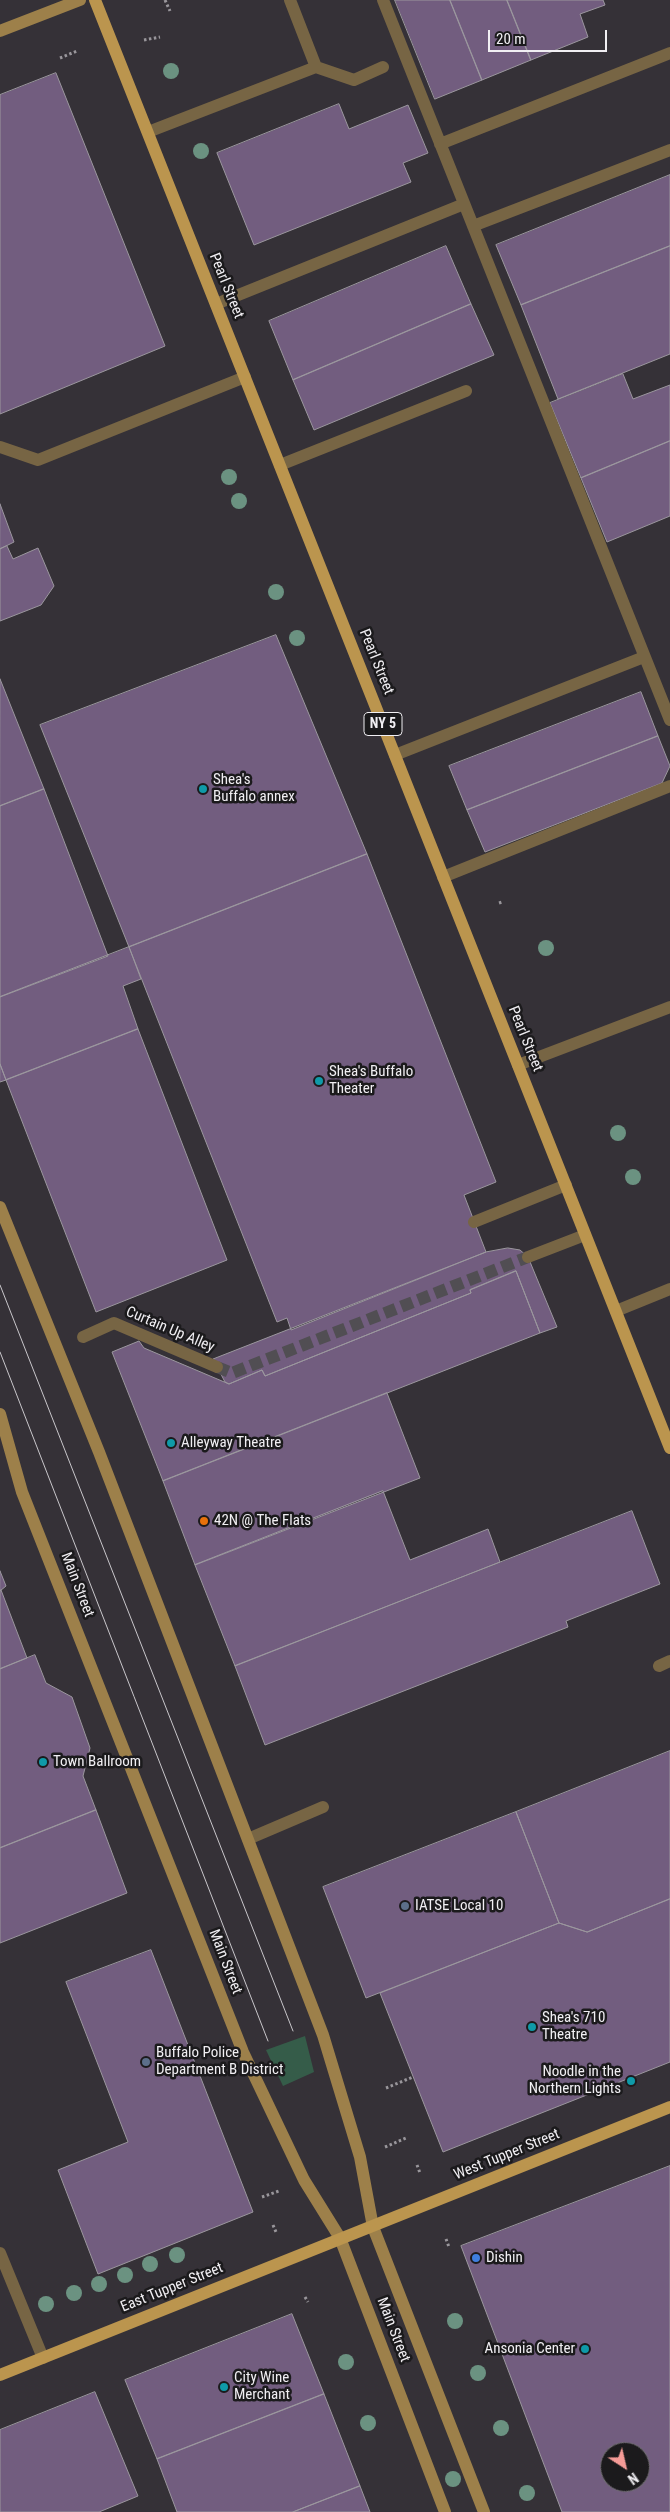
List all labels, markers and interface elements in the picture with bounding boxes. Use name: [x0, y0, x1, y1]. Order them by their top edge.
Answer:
scale bar: [490, 20, 609, 52]
text: 20 m: [496, 30, 526, 48]
street label: Pearl Street: [205, 251, 247, 321]
street label: Pearl Street: [355, 627, 397, 697]
road number: NY 5: [364, 712, 402, 736]
place label: Shea's Buffalo annex: [213, 771, 295, 806]
marker: Shea's Buffalo annex: [197, 783, 209, 795]
street label: Pearl Street: [504, 1004, 546, 1074]
place label: Shea's Buffalo Theater: [329, 1063, 413, 1098]
marker: Shea's Buffalo Theater: [313, 1075, 325, 1087]
street label: Curtain Up Alley: [123, 1303, 217, 1357]
place label: Alleyway Theatre: [181, 1434, 281, 1452]
marker: Alleyway Theatre: [165, 1437, 177, 1449]
place label: 42N @ The Flats: [214, 1512, 311, 1530]
marker: 42N @ The Flats: [198, 1515, 210, 1527]
street label: Main Street: [56, 1550, 98, 1620]
place label: Town Ballroom: [53, 1753, 141, 1771]
marker: Town Ballroom: [37, 1756, 49, 1768]
place label: IATSE Local 10: [415, 1897, 503, 1915]
marker: IATSE Local 10: [399, 1900, 411, 1912]
street label: Main Street: [204, 1927, 246, 1997]
place label: Shea's 710 Theatre: [542, 2009, 605, 2044]
marker: Shea's 710 Theatre: [526, 2021, 538, 2033]
place label: Buffalo Police Department B District: [156, 2044, 283, 2079]
marker: Buffalo Police Department B District: [140, 2056, 152, 2068]
place label: Noodle in the Northern Lights: [529, 2063, 621, 2098]
marker: Noodle in the Northern Lights: [625, 2075, 637, 2087]
street label: West Tupper Street: [452, 2126, 562, 2184]
place label: Dishin: [486, 2249, 523, 2267]
marker: Dishin: [470, 2252, 482, 2264]
street label: East Tupper Street: [118, 2259, 226, 2317]
street label: Main Street: [372, 2295, 414, 2365]
place label: Ansonia Center: [485, 2340, 575, 2358]
marker: Ansonia Center: [579, 2343, 591, 2355]
place label: City Wine Merchant: [234, 2369, 290, 2404]
marker: City Wine Merchant: [218, 2381, 230, 2393]
north arrow: [600, 2442, 650, 2492]
text: N: [625, 2469, 641, 2487]

